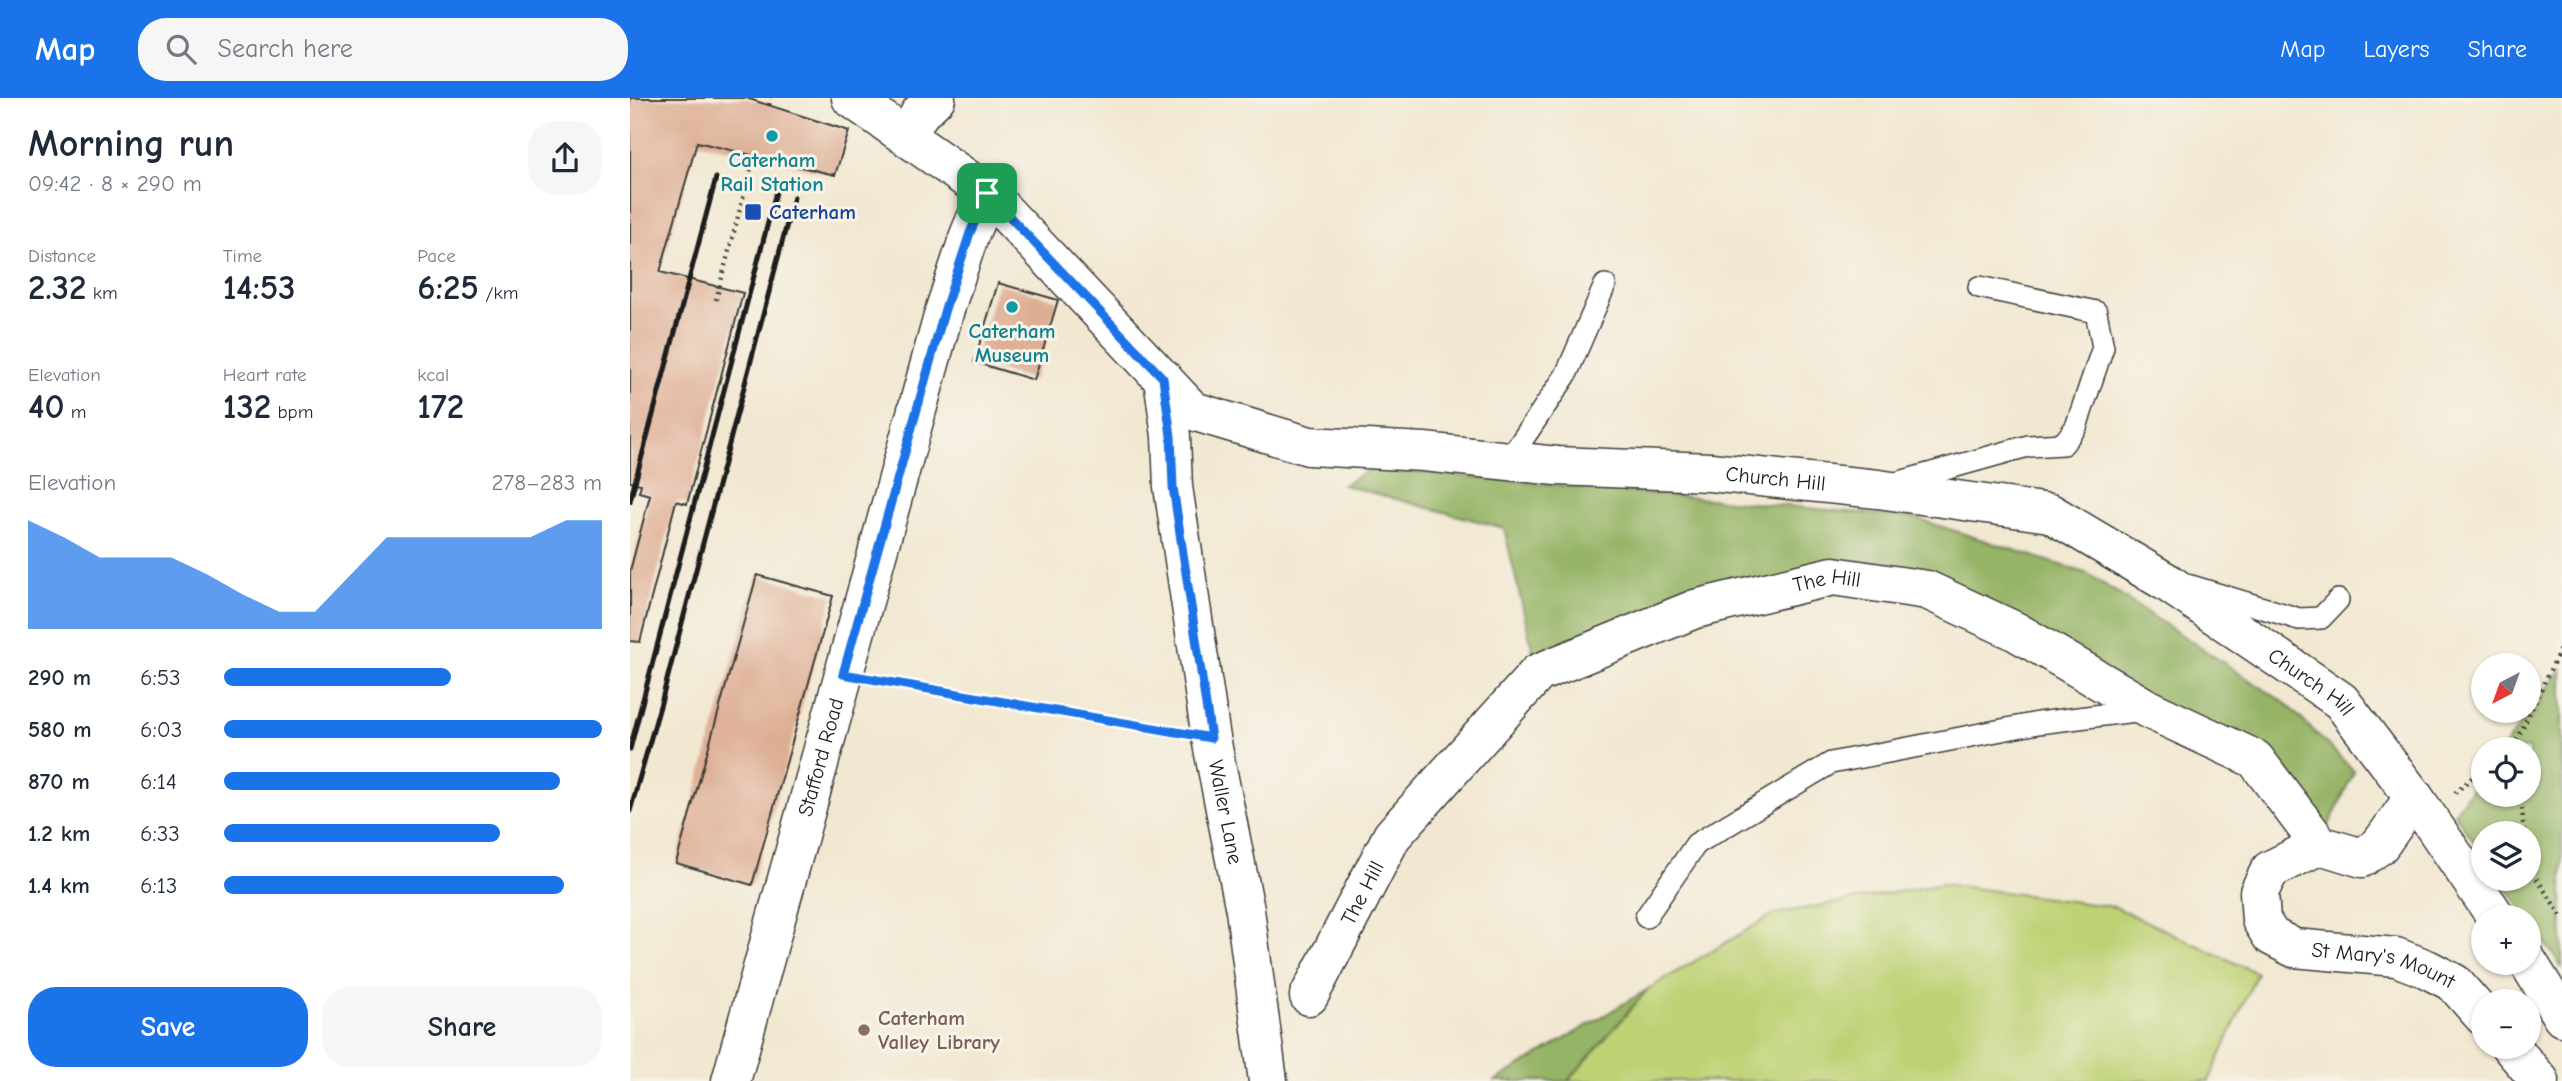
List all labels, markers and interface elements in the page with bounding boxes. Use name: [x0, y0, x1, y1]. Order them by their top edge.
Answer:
search box: [138, 18, 628, 81]
text: Map: [35, 30, 96, 68]
icon: search: [162, 30, 200, 68]
text: Search here: [218, 34, 353, 64]
text: Map: [2280, 35, 2326, 63]
text: Layers: [2364, 35, 2429, 63]
text: Share: [2467, 35, 2527, 63]
button: share: [528, 121, 602, 195]
text: Morning run: [28, 122, 234, 166]
marker: Caterham Rail Station: [764, 128, 780, 144]
place label: Caterham Rail Station: [720, 148, 824, 196]
pin: [957, 163, 1017, 223]
text: 09:42 · 8 × 290 m: [28, 170, 202, 197]
icon: arrive: [968, 174, 1006, 212]
place label: Caterham: [769, 200, 856, 224]
marker: Caterham: [743, 202, 763, 222]
text: Distance: [28, 245, 96, 267]
text: Time: [223, 245, 262, 267]
text: Pace: [417, 245, 456, 267]
text: 2.32: [28, 267, 86, 308]
text: 14:53: [223, 267, 296, 308]
text: 6:25: [417, 267, 479, 308]
text: km: [86, 282, 118, 304]
text: /km: [479, 282, 518, 304]
marker: Caterham Museum: [1004, 299, 1020, 315]
place label: Caterham Museum: [969, 319, 1055, 367]
text: Elevation: [28, 364, 101, 386]
text: Heart rate: [223, 364, 306, 386]
text: kcal: [417, 364, 449, 386]
text: 40: [28, 386, 64, 427]
text: 132: [223, 386, 271, 427]
text: 172: [417, 386, 464, 427]
text: m: [64, 401, 87, 423]
text: bpm: [271, 401, 313, 423]
street label: Church Hill: [1725, 462, 1827, 496]
text: Elevation: [28, 469, 116, 496]
text: 278–283 m: [491, 469, 602, 496]
street label: The Hill: [1790, 564, 1862, 597]
street label: Church Hill: [2264, 643, 2360, 720]
north arrow: [2471, 653, 2541, 723]
map controls: [2471, 653, 2541, 1059]
text: 290 m: [28, 664, 91, 691]
text: 6:53: [140, 664, 181, 691]
street label: Stafford Road: [793, 695, 849, 819]
text: 580 m: [28, 716, 92, 743]
text: 6:03: [140, 716, 182, 743]
button: locate: [2471, 737, 2541, 807]
street label: Waller Lane: [1204, 758, 1248, 866]
text: 870 m: [28, 768, 90, 795]
text: 6:14: [140, 768, 177, 795]
text: 1.2 km: [28, 820, 90, 847]
text: 6:33: [140, 820, 180, 847]
button: layers: [2471, 821, 2541, 891]
street label: The Hill: [1336, 857, 1389, 929]
text: 1.4 km: [28, 872, 90, 899]
text: 6:13: [140, 872, 177, 899]
button: +: [2471, 905, 2541, 975]
street label: St Mary's Mount: [2311, 938, 2460, 994]
button: Save: [28, 987, 308, 1067]
button: Share: [322, 987, 602, 1067]
button: −: [2471, 989, 2541, 1059]
place label: Caterham Valley Library: [878, 1006, 1000, 1054]
marker: Caterham Valley Library: [856, 1022, 872, 1038]

